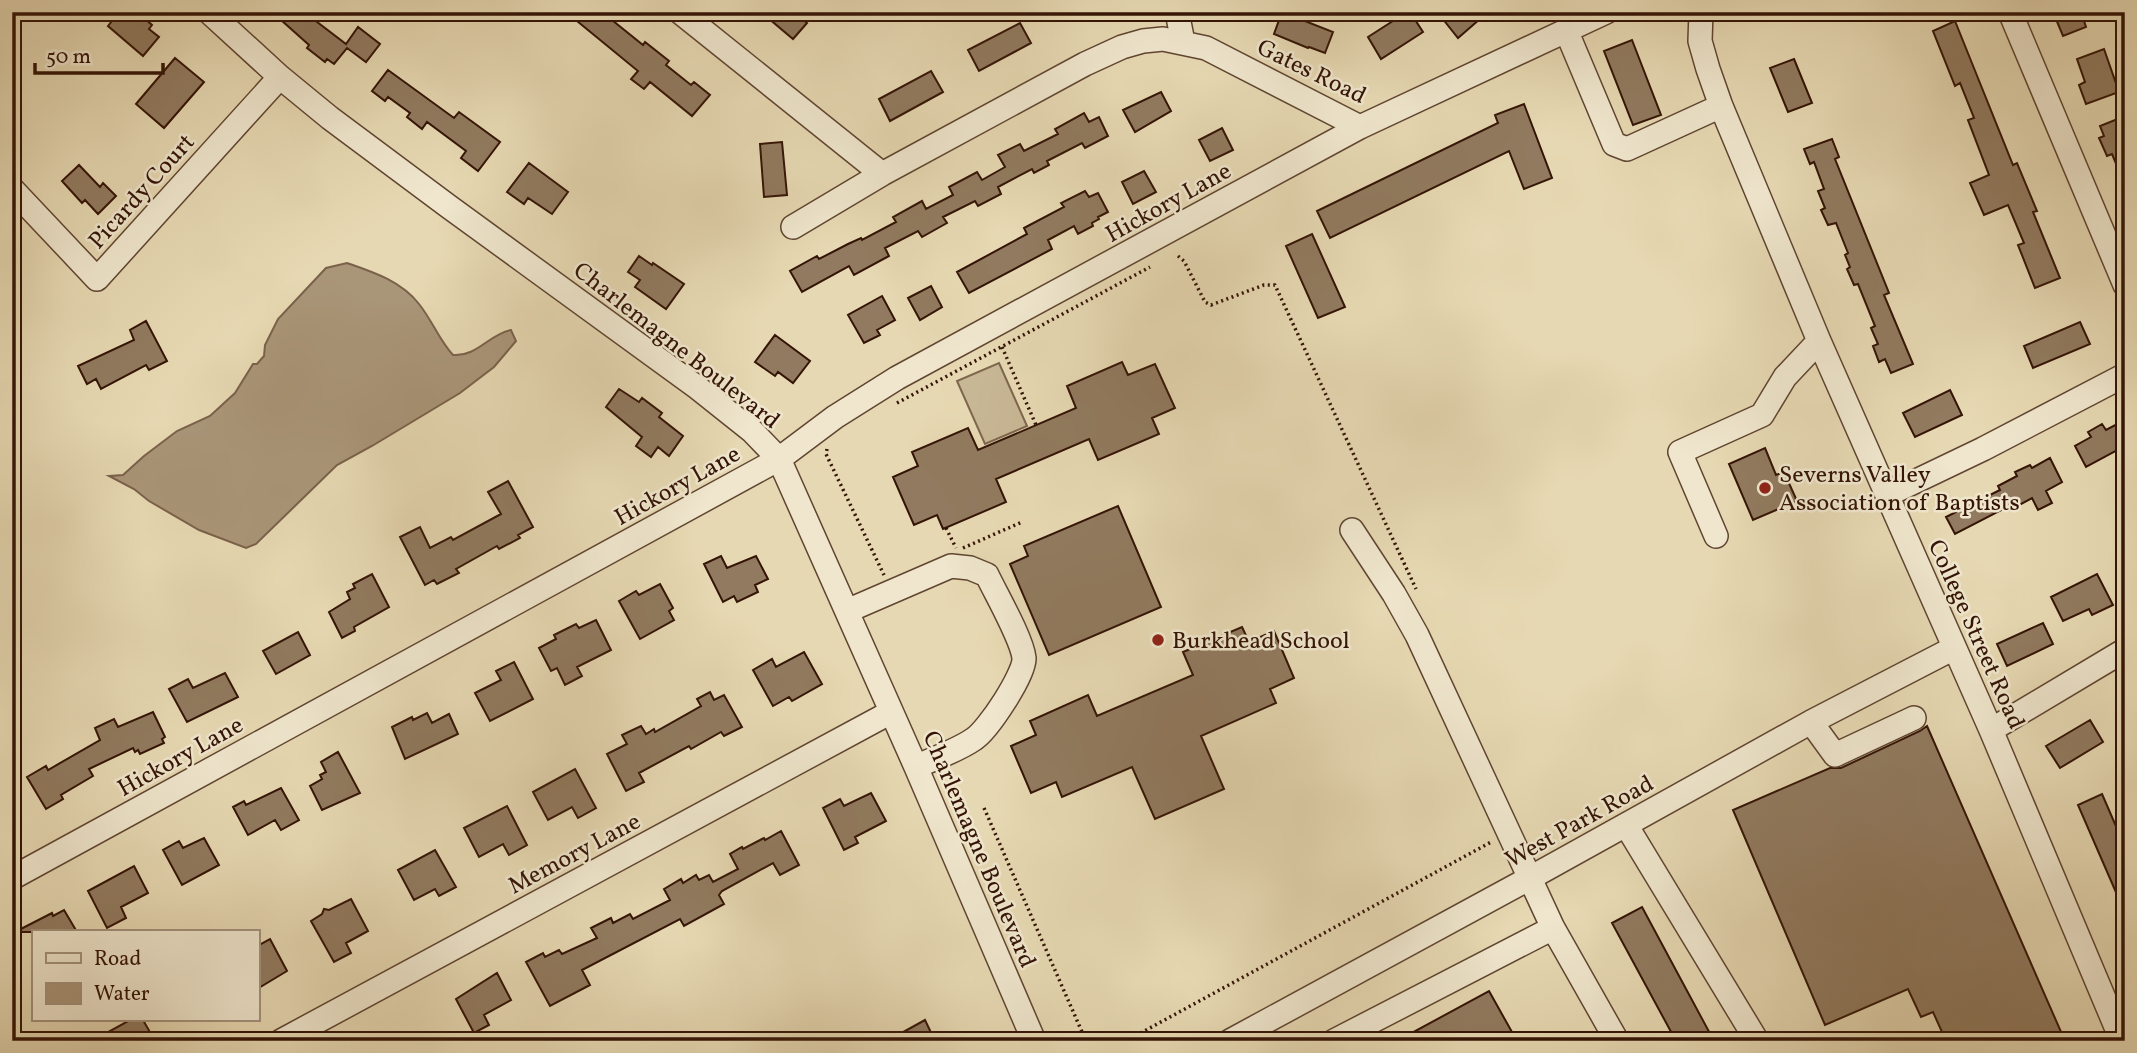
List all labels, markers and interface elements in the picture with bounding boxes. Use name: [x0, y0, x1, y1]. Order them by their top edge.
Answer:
scale bar: [35, 32, 163, 76]
street label: Gates Road: [1251, 32, 1372, 114]
text: 50 m: [46, 43, 91, 72]
street label: Picardy Court: [81, 127, 204, 258]
street label: Hickory Lane: [1100, 155, 1238, 252]
street label: Charlemagne Boulevard: [565, 255, 786, 438]
street label: Hickory Lane: [609, 438, 747, 535]
place label: Severns Valley Association of Baptists: [1779, 459, 2020, 521]
marker: Severns Valley Association of Baptists: [1757, 480, 1773, 496]
street label: College Street Road: [1918, 535, 2032, 735]
place label: Burkhead School: [1172, 625, 1350, 659]
marker: Burkhead School: [1150, 632, 1166, 648]
street label: Hickory Lane: [112, 709, 250, 806]
street label: Charlemagne Boulevard: [913, 726, 1043, 973]
street label: West Park Road: [1500, 768, 1660, 878]
street label: Memory Lane: [503, 806, 647, 904]
legend: [32, 930, 259, 1021]
text: Road: [94, 945, 141, 974]
text: Water: [94, 980, 150, 1009]

